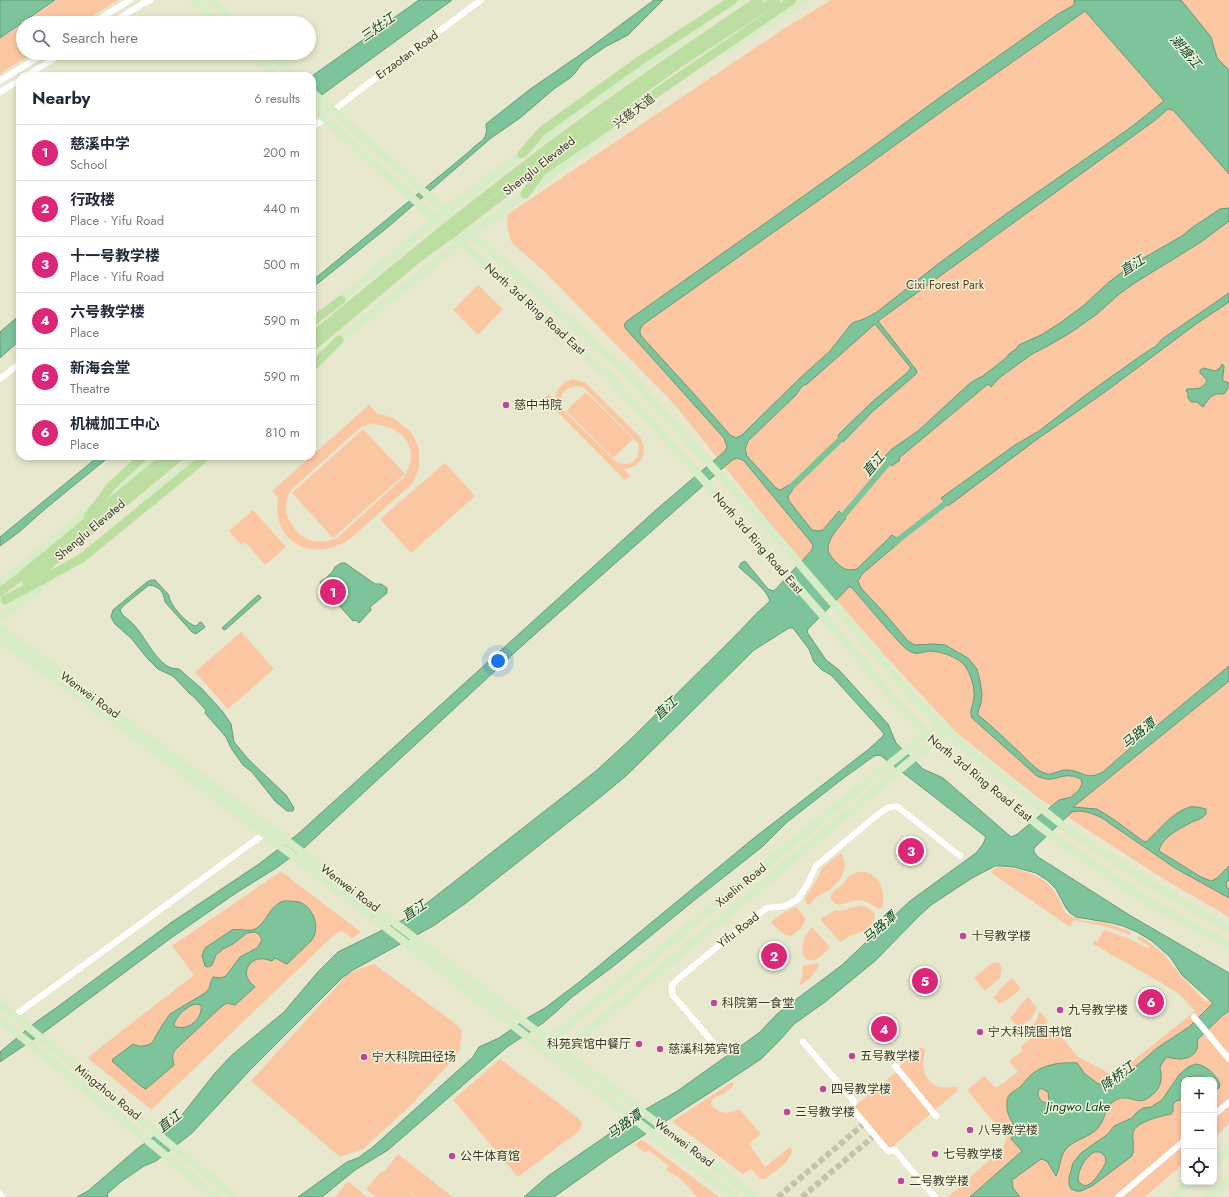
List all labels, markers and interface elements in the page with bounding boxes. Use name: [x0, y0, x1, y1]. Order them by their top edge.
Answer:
water label: 三灶江: [356, 7, 400, 46]
search box: [16, 16, 316, 60]
street label: Erzaotan Road: [372, 26, 442, 84]
icon: search: [30, 27, 52, 49]
text: Search here: [62, 27, 138, 49]
water label: 潮塘江: [1166, 30, 1207, 74]
text: Nearby: [32, 86, 90, 110]
text: 6 results: [254, 89, 300, 108]
street label: 兴慈大道: [609, 89, 659, 133]
street label: Shenglu Elevated: [499, 132, 579, 200]
text: 慈溪中学: [70, 133, 130, 155]
text: 1: [42, 143, 48, 162]
text: 200 m: [263, 143, 300, 162]
text: School: [70, 155, 107, 174]
text: 行政楼: [70, 189, 115, 211]
text: 2: [41, 199, 49, 218]
text: 440 m: [263, 199, 300, 218]
text: Place · Yifu Road: [70, 211, 164, 230]
text: 十一号教学楼: [70, 245, 160, 267]
water label: 直江: [1116, 249, 1150, 280]
text: 3: [41, 255, 49, 274]
text: 500 m: [263, 255, 300, 274]
street label: North 3rd Ring Road East: [481, 259, 589, 359]
text: Place · Yifu Road: [70, 267, 164, 286]
park label: Cixi Forest Park: [906, 276, 985, 294]
text: 六号教学楼: [70, 301, 145, 323]
text: 4: [40, 311, 50, 330]
text: 590 m: [263, 311, 300, 330]
text: Place: [70, 323, 99, 342]
text: 新海会堂: [70, 357, 130, 379]
text: 5: [41, 367, 49, 386]
text: 590 m: [263, 367, 300, 386]
text: Theatre: [70, 379, 110, 398]
place label: 慈中书院: [514, 396, 562, 414]
marker: 慈中书院: [501, 400, 511, 410]
text: 机械加工中心: [70, 413, 160, 435]
text: 6: [41, 423, 49, 442]
text: 810 m: [265, 423, 300, 442]
text: Place: [70, 435, 99, 454]
water label: 直江: [858, 447, 890, 480]
street label: North 3rd Ring Road East: [709, 488, 808, 598]
street label: Shenglu Elevated: [51, 495, 129, 565]
pin: 1: [320, 577, 346, 607]
your location: [488, 651, 508, 671]
street label: Wenwei Road: [56, 667, 124, 723]
water label: 直江: [649, 691, 683, 724]
water label: 马路潭: [1117, 712, 1161, 753]
street label: North 3rd Ring Road East: [924, 730, 1036, 826]
pin: 3: [898, 836, 924, 866]
street label: Xuelin Road: [712, 859, 770, 911]
street label: Wenwei Road: [317, 860, 383, 916]
water label: 直江: [398, 894, 432, 926]
water label: 马路潭: [858, 906, 902, 947]
street label: Yifu Road: [713, 908, 763, 952]
place label: 十号教学楼: [971, 927, 1031, 945]
marker: 十号教学楼: [958, 931, 968, 941]
pin: 2: [761, 941, 787, 971]
pin: 5: [912, 966, 938, 996]
pin: 6: [1138, 987, 1164, 1017]
place label: 科院第一食堂: [722, 994, 794, 1012]
marker: 科院第一食堂: [709, 998, 719, 1008]
place label: 九号教学楼: [1068, 1001, 1128, 1019]
marker: 九号教学楼: [1055, 1005, 1065, 1015]
pin: 4: [871, 1014, 897, 1044]
place label: 宁大科院图书馆: [988, 1023, 1072, 1041]
marker: 宁大科院图书馆: [975, 1027, 985, 1037]
place label: 科苑宾馆中餐厅: [547, 1035, 631, 1053]
marker: 科苑宾馆中餐厅: [634, 1039, 644, 1049]
place label: 慈溪科苑宾馆: [668, 1040, 740, 1058]
marker: 慈溪科苑宾馆: [655, 1044, 665, 1054]
place label: 五号教学楼: [860, 1047, 920, 1065]
place label: 宁大科院田径场: [372, 1048, 456, 1066]
marker: 五号教学楼: [847, 1051, 857, 1061]
marker: 宁大科院田径场: [359, 1052, 369, 1062]
water label: 降桥江: [1096, 1056, 1140, 1096]
street label: Mingzhou Road: [71, 1060, 145, 1124]
map controls: [1181, 1077, 1217, 1185]
button: +: [1181, 1077, 1217, 1113]
place label: 四号教学楼: [831, 1080, 891, 1098]
marker: 四号教学楼: [818, 1084, 828, 1094]
water label: Jingwo Lake: [1043, 1097, 1111, 1116]
place label: 三号教学楼: [795, 1103, 855, 1121]
water label: 马路潭: [603, 1104, 647, 1144]
water label: 直江: [153, 1105, 187, 1137]
marker: 三号教学楼: [782, 1107, 792, 1117]
button: −: [1181, 1113, 1217, 1149]
street label: Wenwei Road: [651, 1115, 717, 1171]
place label: 八号教学楼: [978, 1121, 1038, 1139]
marker: 八号教学楼: [965, 1125, 975, 1135]
place label: 七号教学楼: [943, 1145, 1003, 1163]
place label: 公牛体育馆: [460, 1147, 520, 1165]
marker: 七号教学楼: [930, 1149, 940, 1159]
button: locate: [1181, 1149, 1217, 1185]
marker: 公牛体育馆: [447, 1151, 457, 1161]
place label: 二号教学楼: [909, 1172, 969, 1190]
marker: 二号教学楼: [896, 1176, 906, 1186]

